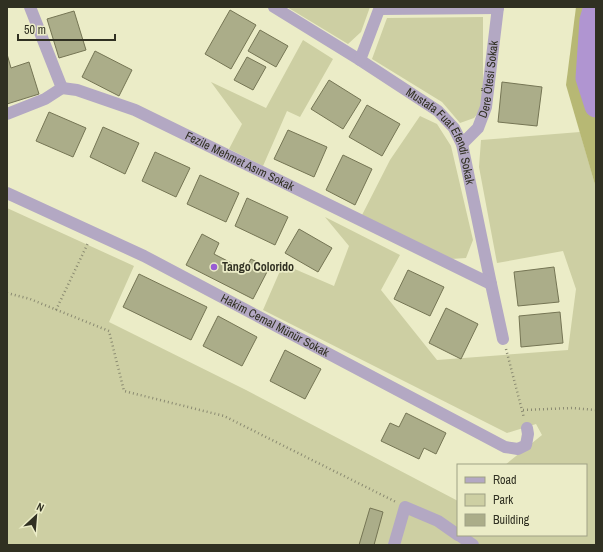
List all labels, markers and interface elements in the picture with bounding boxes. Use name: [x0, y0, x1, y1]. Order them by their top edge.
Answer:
scale bar: [18, 16, 115, 42]
text: 50 m: [24, 22, 46, 38]
street label: Dere Ötesi Sokak: [475, 40, 502, 120]
street label: Mustafa Fuat Efendi Sokak: [403, 84, 478, 186]
street label: Fezile Mehmet Asım Sokak: [182, 128, 297, 195]
place label: Tango Colorido: [222, 259, 294, 275]
marker: Tango Colorido: [209, 262, 219, 272]
street label: Hakim Cemal Münür Sokak: [218, 290, 332, 361]
legend: [457, 464, 587, 536]
text: Road: [493, 472, 517, 488]
text: Park: [493, 492, 513, 508]
north arrow: [16, 496, 56, 536]
text: N: [34, 499, 46, 515]
text: Building: [493, 512, 530, 528]

